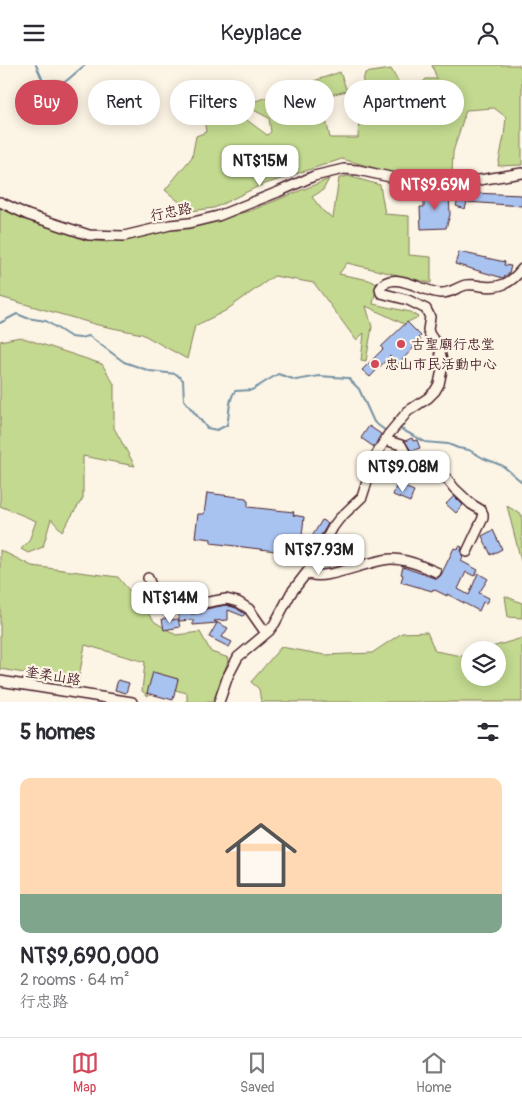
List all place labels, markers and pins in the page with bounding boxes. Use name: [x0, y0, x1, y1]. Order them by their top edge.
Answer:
pin: NT$15M: [219, 145, 301, 187]
pin: NT$9.69M: [383, 169, 487, 211]
place label: 古聖廟行忠堂: [411, 336, 495, 353]
marker: 古聖廟行忠堂: [395, 338, 407, 350]
place label: 忠山市民活動中心: [385, 356, 497, 373]
marker: 忠山市民活動中心: [369, 358, 381, 370]
pin: NT$9.08M: [351, 451, 455, 493]
pin: NT$7.93M: [267, 533, 371, 576]
pin: NT$14M: [129, 581, 211, 624]

